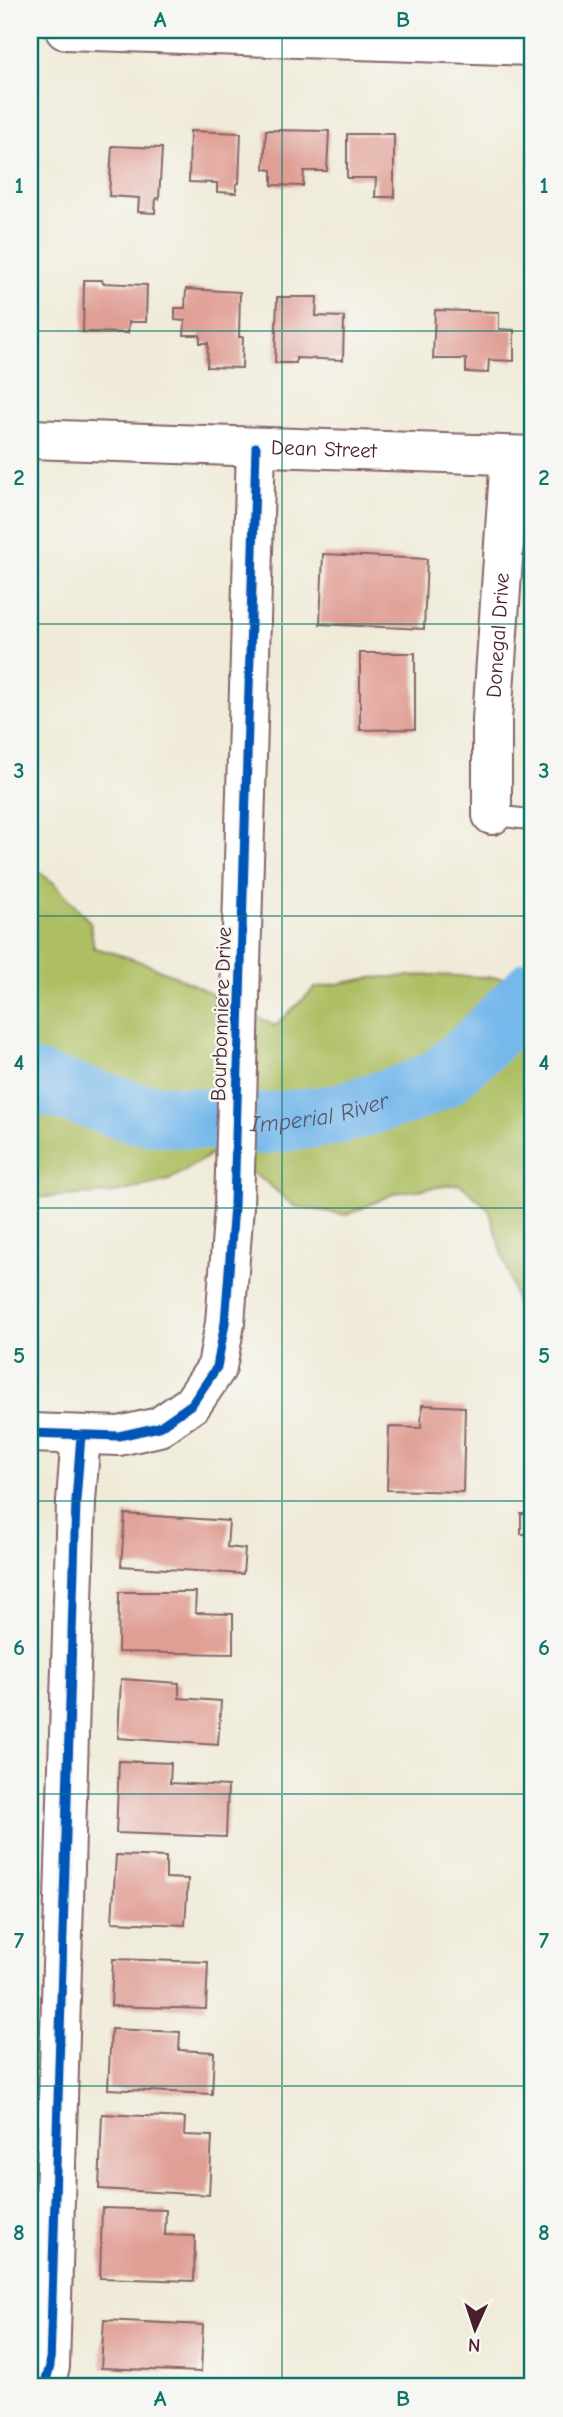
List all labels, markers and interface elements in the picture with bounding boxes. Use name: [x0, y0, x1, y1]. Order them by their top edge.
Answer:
text: A: [154, 6, 167, 33]
text: B: [396, 6, 410, 33]
text: 1: [14, 172, 24, 199]
text: 1: [539, 172, 549, 199]
street label: Dean Street: [271, 435, 378, 463]
text: 2: [13, 464, 25, 491]
text: 2: [538, 464, 550, 491]
street label: Donegal Drive: [482, 572, 514, 699]
text: 3: [13, 757, 25, 784]
text: 3: [538, 757, 550, 784]
street label: Bourbonniere Drive: [206, 926, 236, 1102]
text: 4: [14, 1049, 25, 1076]
text: 4: [539, 1049, 550, 1076]
water label: Imperial River: [248, 1087, 393, 1138]
text: 5: [13, 1342, 25, 1369]
text: 5: [538, 1342, 550, 1369]
text: 6: [13, 1634, 25, 1661]
text: 6: [538, 1634, 550, 1661]
text: 7: [14, 1927, 25, 1954]
text: 7: [539, 1927, 550, 1954]
text: 8: [13, 2219, 25, 2246]
text: 8: [538, 2219, 550, 2246]
north arrow: [440, 2294, 510, 2364]
text: N: [467, 2334, 481, 2356]
text: A: [154, 2385, 167, 2412]
text: B: [396, 2385, 410, 2412]

